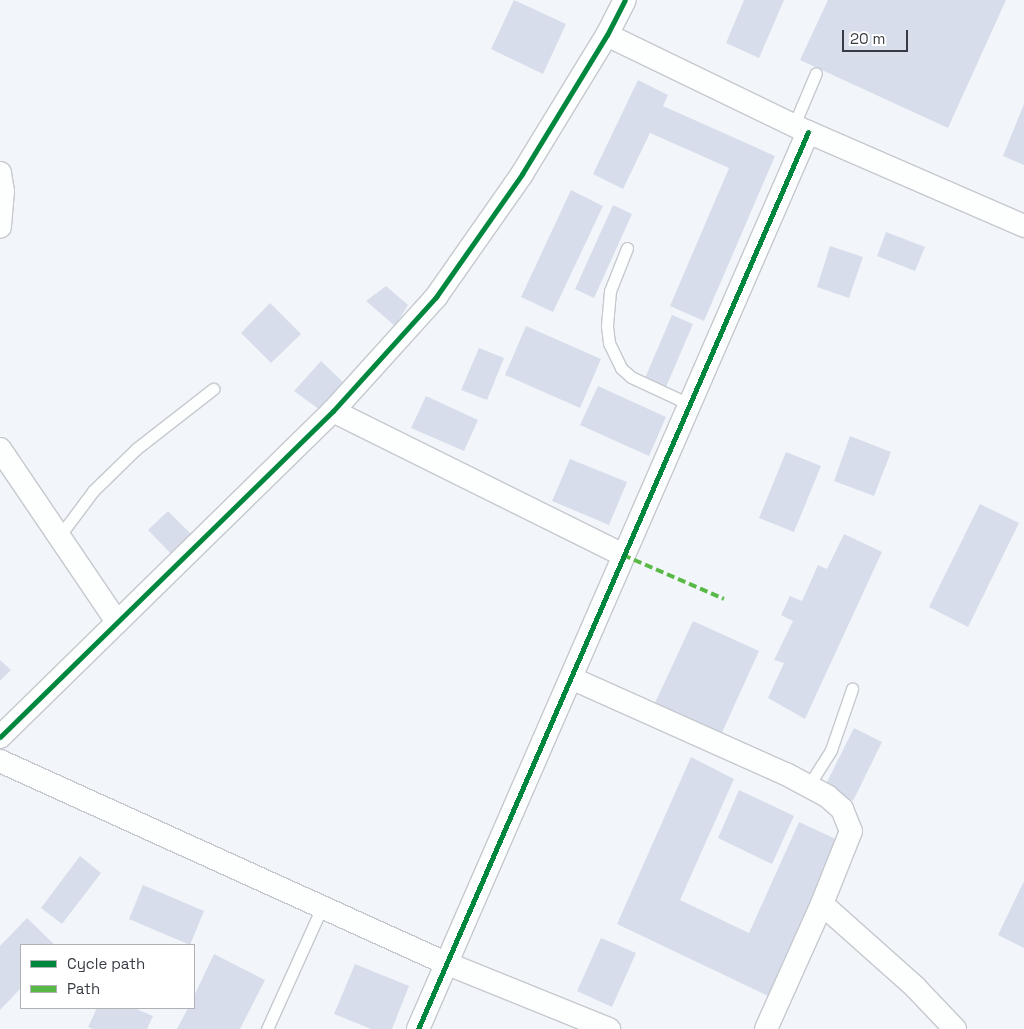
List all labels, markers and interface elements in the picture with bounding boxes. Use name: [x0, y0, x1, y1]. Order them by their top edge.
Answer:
scale bar: [844, 20, 910, 52]
text: 20 m: [850, 29, 885, 48]
legend: [20, 944, 195, 1009]
text: Cycle path: [67, 954, 145, 973]
text: Path: [67, 979, 100, 998]

